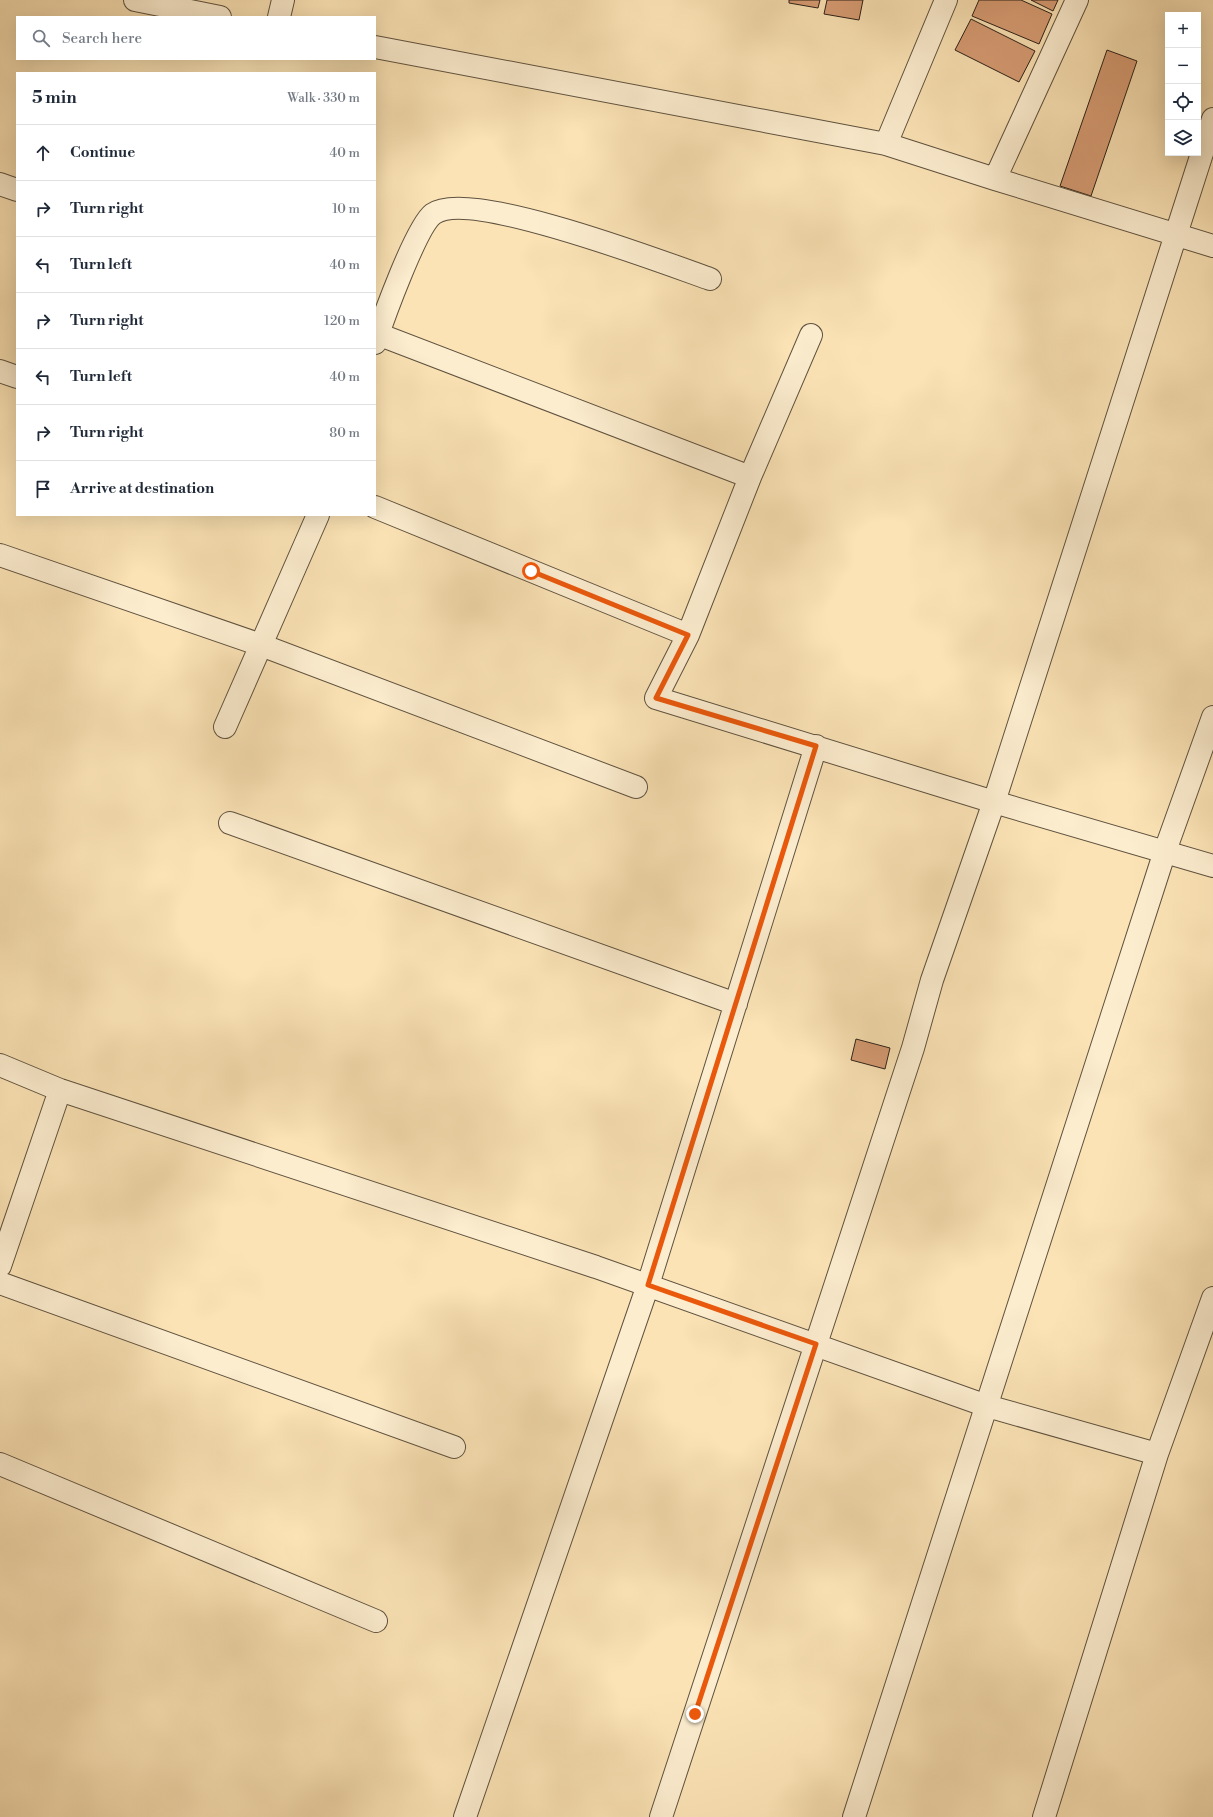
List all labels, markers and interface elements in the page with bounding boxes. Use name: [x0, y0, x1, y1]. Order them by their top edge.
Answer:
map controls: [1165, 12, 1201, 156]
button: +: [1165, 12, 1201, 48]
search box: [16, 16, 376, 60]
icon: search: [30, 27, 52, 49]
text: Search here: [62, 29, 142, 48]
button: −: [1165, 48, 1201, 84]
button: locate: [1165, 84, 1201, 120]
text: 5 min: [32, 87, 77, 109]
text: Walk · 330 m: [287, 90, 360, 106]
button: layers: [1165, 120, 1201, 156]
icon: ahead: [32, 142, 54, 164]
text: Continue: [70, 143, 135, 162]
text: 40 m: [330, 145, 360, 161]
icon: right: [32, 198, 54, 220]
text: Turn right: [70, 199, 144, 218]
text: 10 m: [332, 201, 360, 217]
icon: left: [32, 254, 54, 276]
text: Turn left: [70, 255, 132, 274]
text: 40 m: [330, 257, 360, 273]
icon: right: [32, 310, 54, 332]
text: Turn right: [70, 311, 144, 330]
text: 120 m: [324, 313, 360, 329]
icon: left: [32, 366, 54, 388]
text: Turn left: [70, 367, 132, 386]
text: 40 m: [330, 369, 360, 385]
icon: right: [32, 422, 54, 444]
text: Turn right: [70, 423, 144, 442]
text: 80 m: [329, 425, 360, 441]
icon: arrive: [32, 478, 54, 500]
text: Arrive at destination: [70, 479, 214, 498]
route start: [522, 562, 540, 580]
route end: [686, 1705, 704, 1723]

